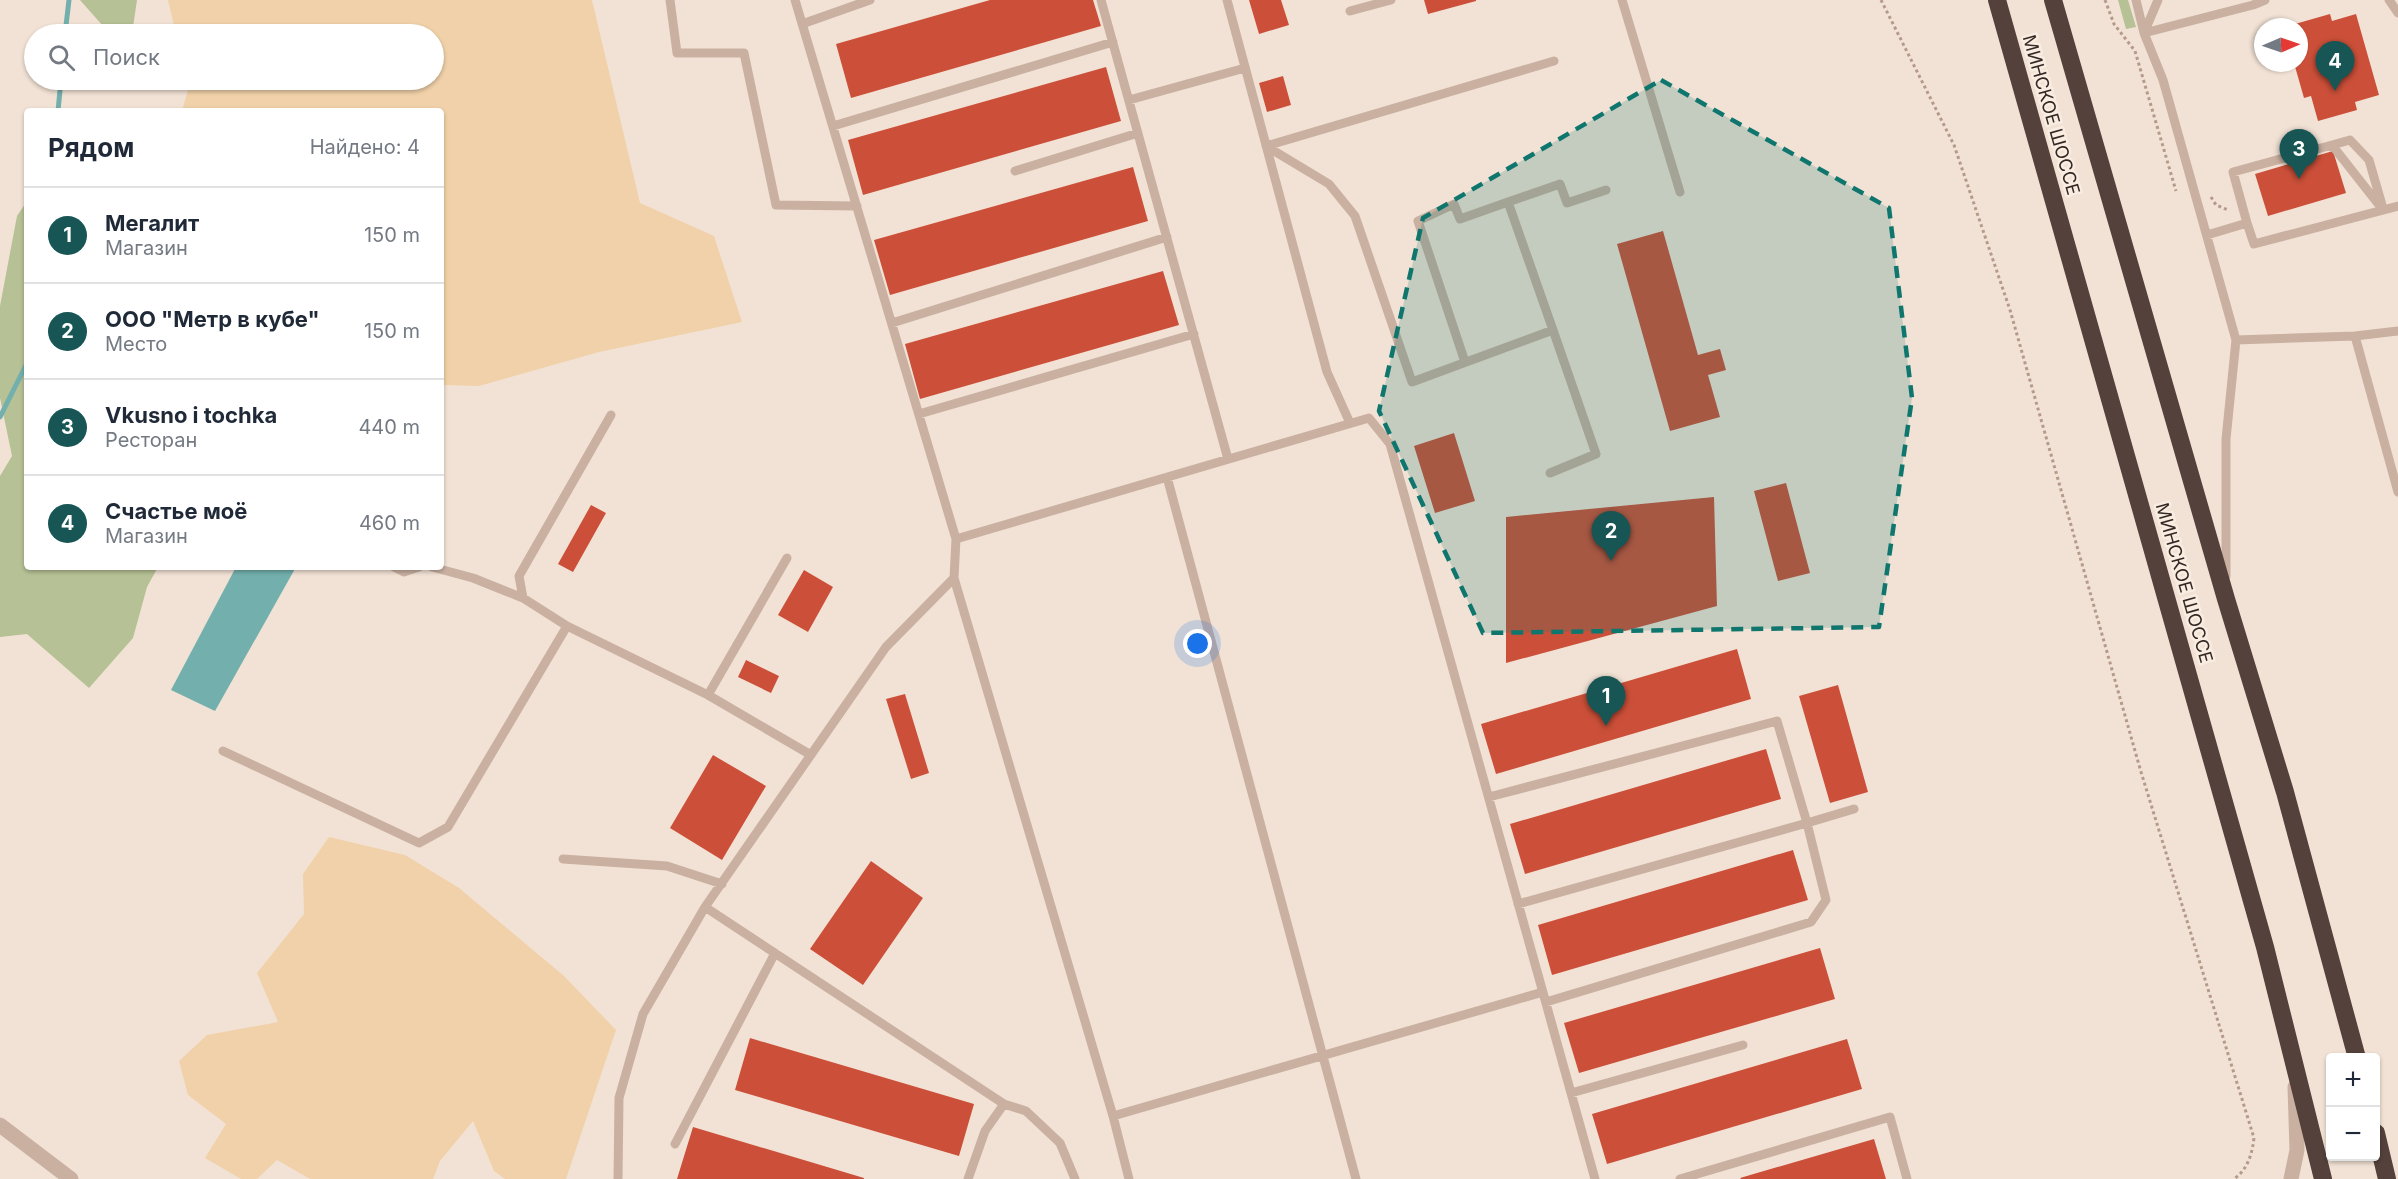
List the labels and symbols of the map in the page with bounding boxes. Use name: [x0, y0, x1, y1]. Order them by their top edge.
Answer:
north arrow: [2254, 18, 2308, 72]
street label: МИНСКОЕ ШОССЕ: [2019, 32, 2084, 197]
pin: 4: [2316, 42, 2354, 91]
pin: 3: [2280, 130, 2318, 179]
street label: МИНСКОЕ ШОССЕ: [2152, 500, 2217, 665]
pin: 2: [1592, 512, 1630, 561]
your location: [1183, 629, 1212, 658]
pin: 1: [1586, 676, 1626, 726]

